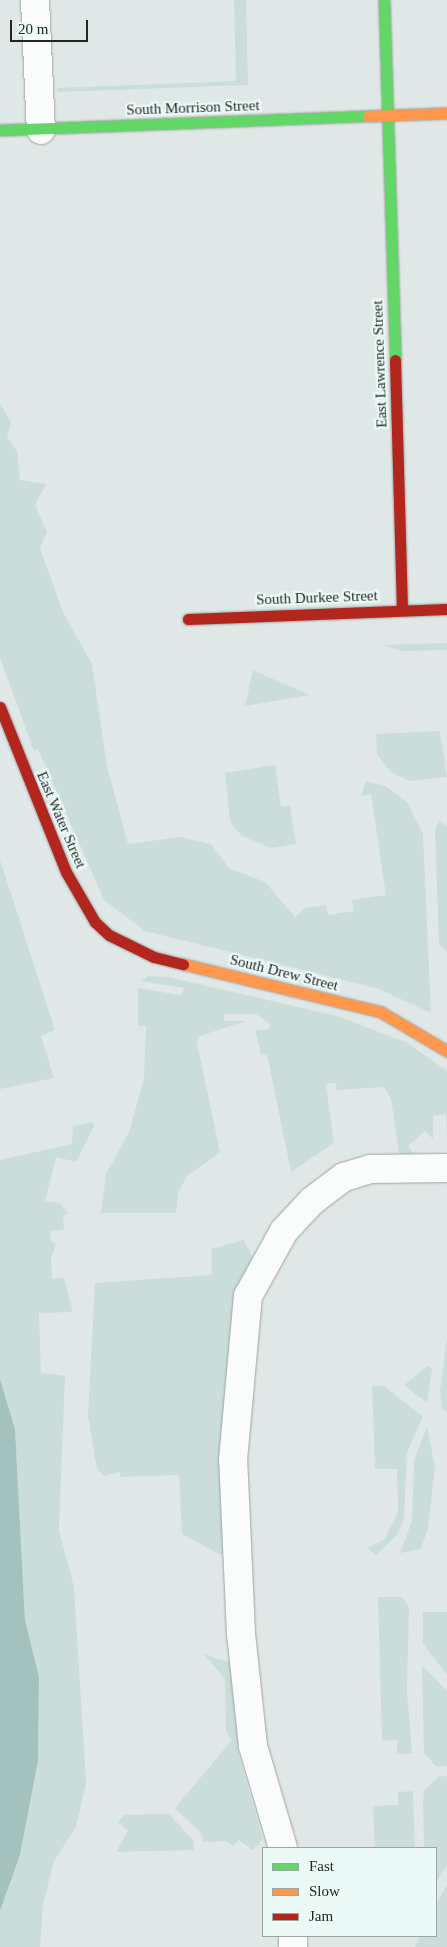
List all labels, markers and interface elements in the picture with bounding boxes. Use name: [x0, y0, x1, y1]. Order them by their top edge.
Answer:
scale bar: [12, 10, 90, 42]
text: 20 m: [18, 21, 48, 37]
street label: South Morrison Street: [126, 97, 260, 119]
street label: East Lawrence Street: [369, 300, 391, 428]
street label: South Durkee Street: [256, 587, 378, 609]
street label: East Water Street: [32, 769, 90, 871]
street label: South Drew Street: [228, 951, 340, 995]
legend: [262, 1847, 437, 1937]
text: Fast: [309, 1858, 334, 1874]
text: Slow: [309, 1883, 340, 1899]
text: Jam: [309, 1908, 333, 1924]

